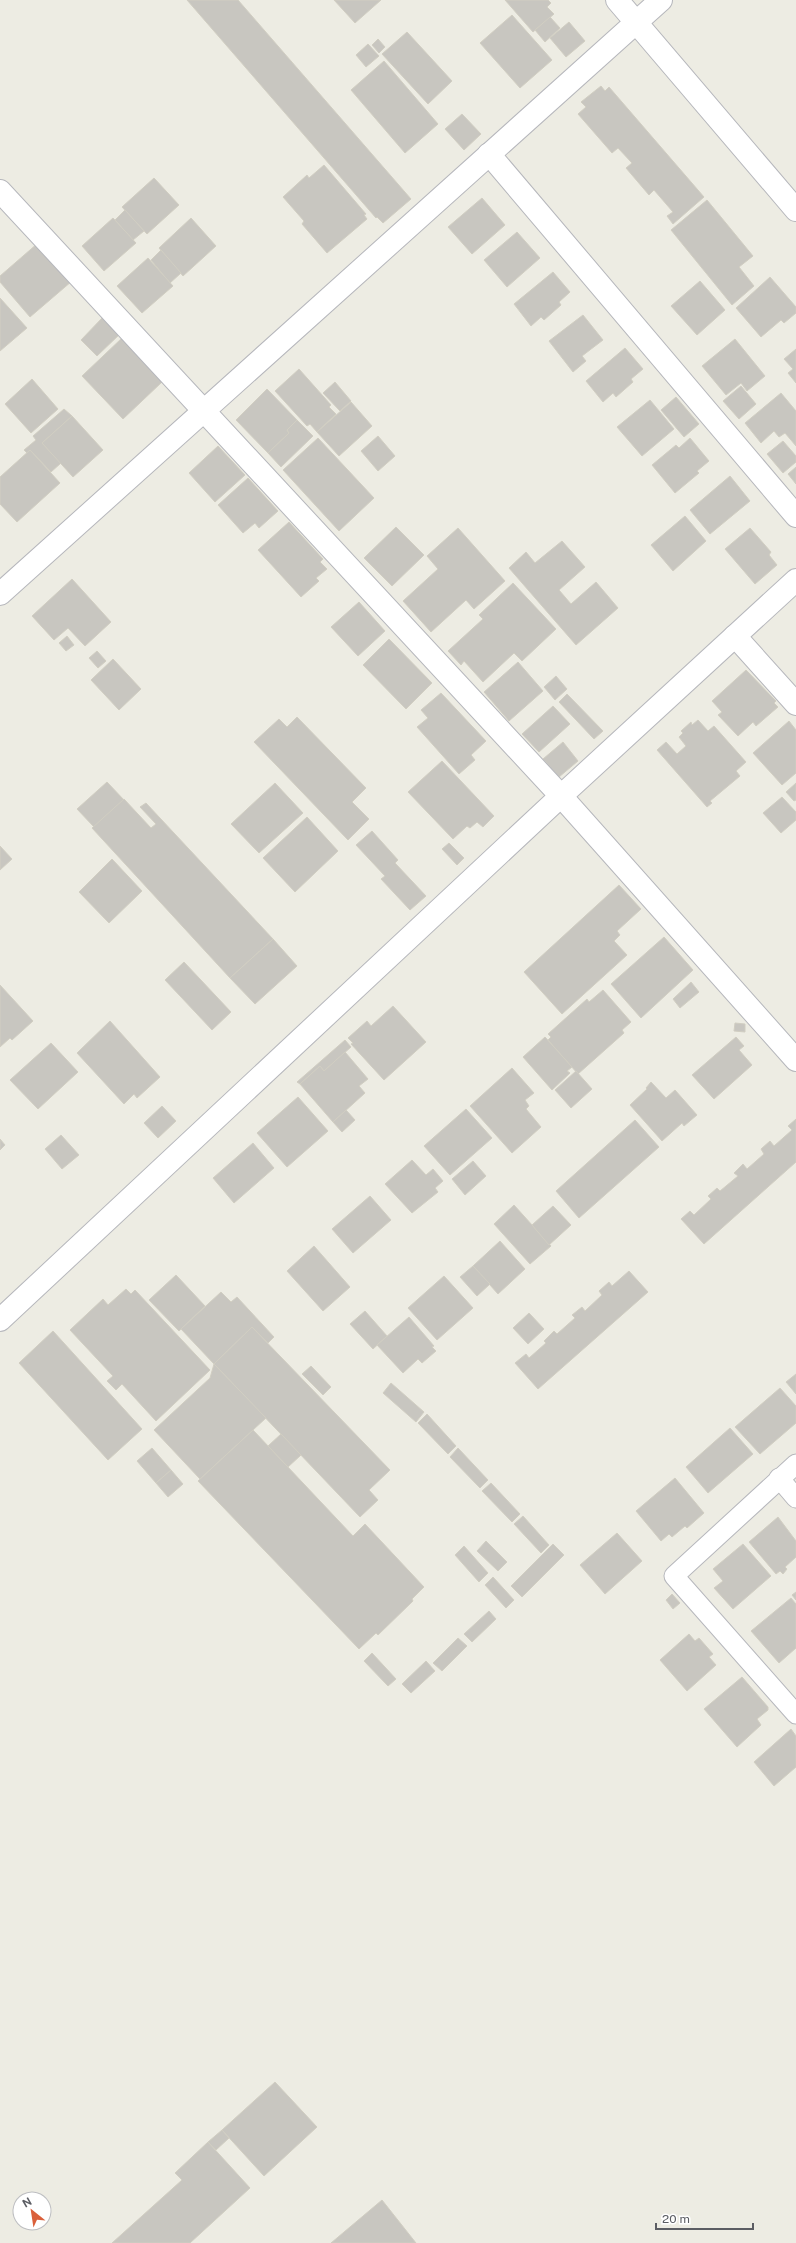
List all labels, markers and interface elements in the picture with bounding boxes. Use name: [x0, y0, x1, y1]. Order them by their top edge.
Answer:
north arrow: [12, 2191, 52, 2231]
text: N: [20, 2195, 34, 2210]
scale bar: [656, 2205, 753, 2231]
text: 20 m: [662, 2212, 690, 2226]

